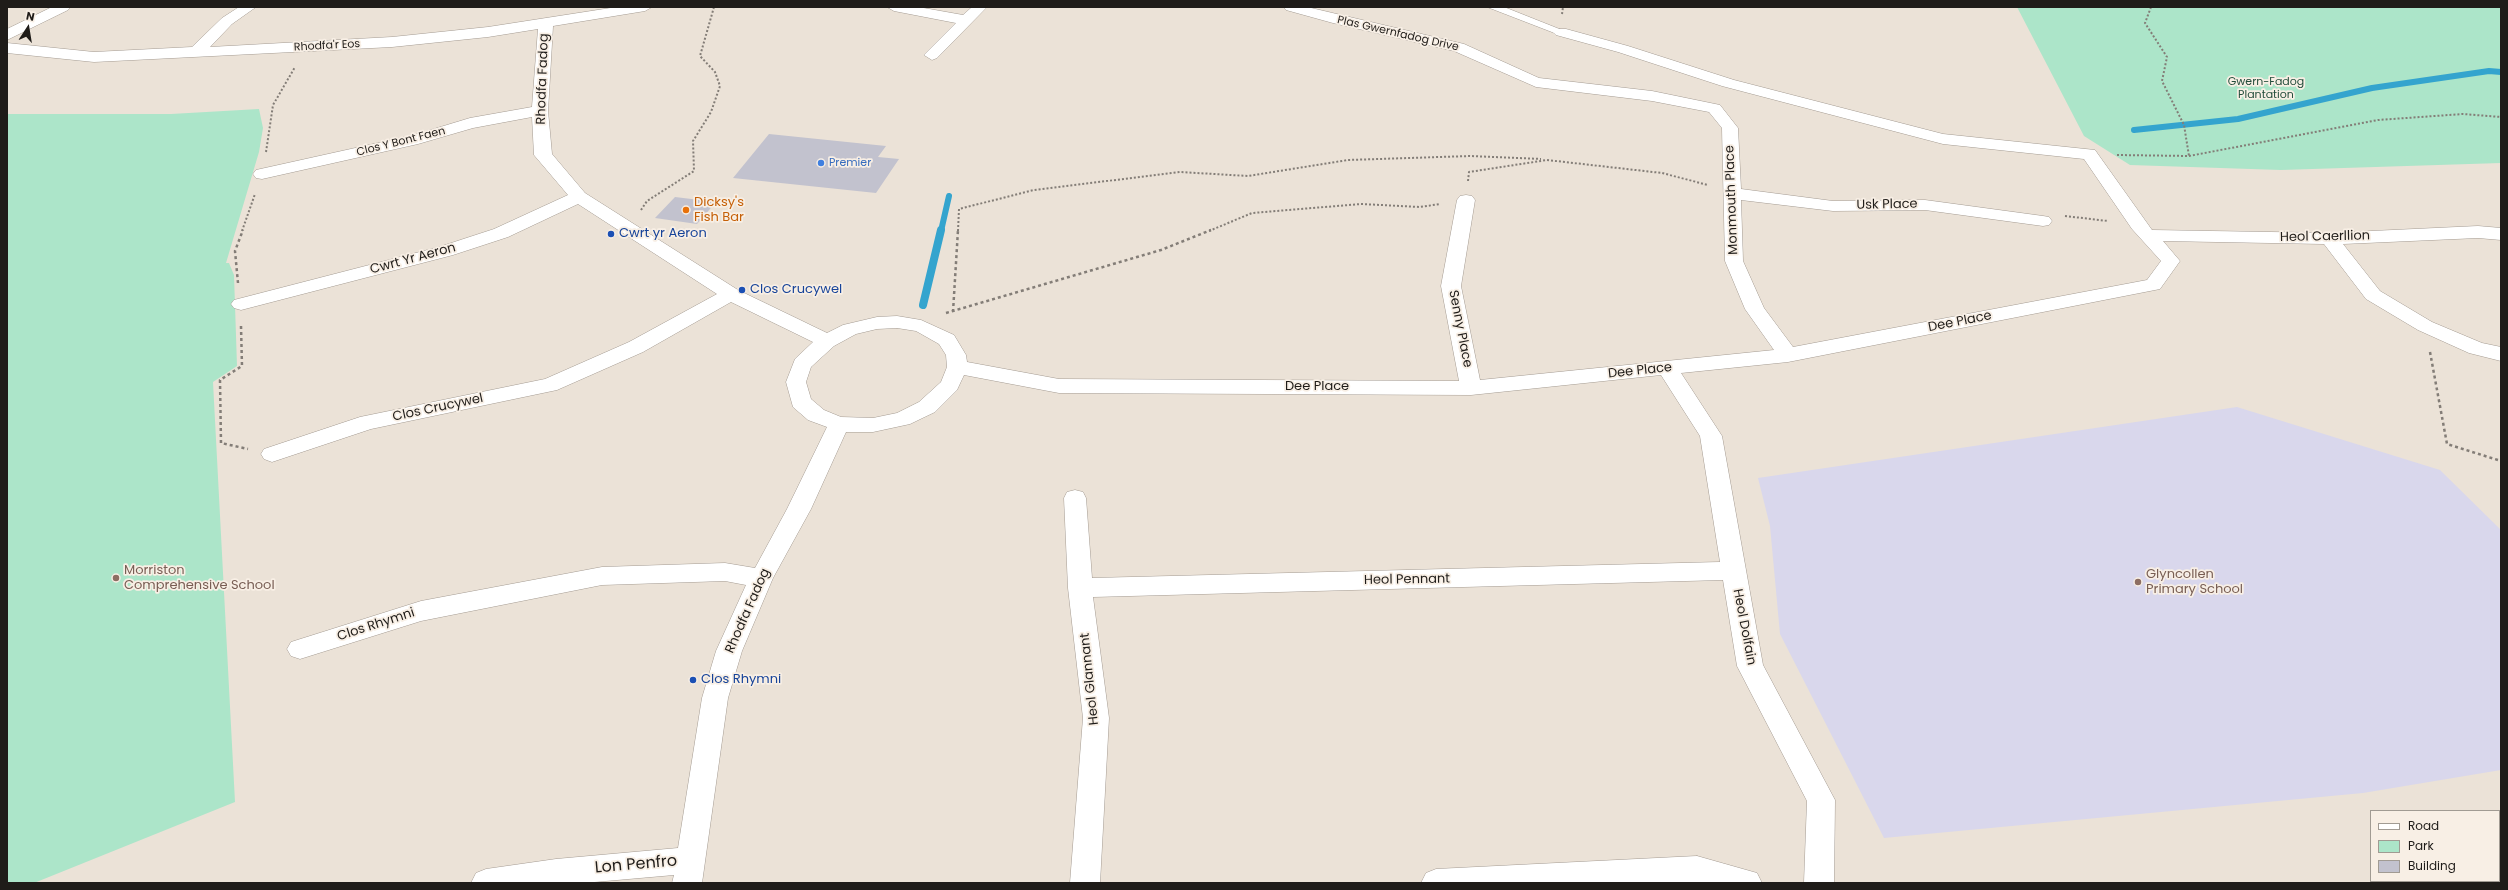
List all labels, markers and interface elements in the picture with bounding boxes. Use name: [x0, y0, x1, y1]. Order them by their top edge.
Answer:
north arrow: [8, 8, 48, 48]
text: N: [25, 8, 36, 25]
street label: Plas Gwernfadog Drive: [1336, 14, 1460, 54]
street label: Rhodfa Fadog: [534, 33, 552, 125]
street label: Rhodfa'r Eos: [293, 38, 361, 54]
park label: Gwern-Fadog Plantation: [2228, 75, 2304, 101]
street label: Clos Y Bont Faen: [355, 125, 447, 159]
street label: Monmouth Place: [1722, 145, 1742, 255]
place label: Premier: [829, 156, 871, 170]
marker: Premier: [816, 158, 826, 168]
place label: Dicksy's Fish Bar: [694, 195, 744, 226]
street label: Usk Place: [1856, 197, 1918, 213]
marker: Dicksy's Fish Bar: [681, 205, 691, 215]
place label: Cwrt yr Aeron: [619, 226, 707, 242]
street label: Heol Caerllion: [2280, 228, 2370, 246]
marker: Cwrt yr Aeron: [606, 229, 616, 239]
street label: Cwrt Yr Aeron: [368, 240, 458, 278]
place label: Clos Crucywel: [750, 282, 842, 298]
marker: Clos Crucywel: [737, 285, 747, 295]
street label: Senny Place: [1445, 289, 1475, 369]
street label: Dee Place: [1927, 308, 1993, 336]
street label: Dee Place: [1607, 360, 1673, 382]
street label: Dee Place: [1285, 379, 1349, 395]
street label: Clos Crucywel: [391, 391, 485, 425]
place label: Morriston Comprehensive School: [124, 563, 275, 594]
street label: Rhodfa Fadog: [722, 566, 774, 656]
place label: Glyncollen Primary School: [2146, 567, 2243, 598]
street label: Heol Pennant: [1364, 571, 1450, 589]
marker: Morriston Comprehensive School: [111, 573, 121, 583]
marker: Glyncollen Primary School: [2133, 577, 2143, 587]
street label: Heol Dolfain: [1729, 588, 1759, 666]
street label: Clos Rhymni: [335, 605, 417, 645]
street label: Heol Glannant: [1077, 632, 1103, 726]
place label: Clos Rhymni: [701, 672, 781, 688]
marker: Clos Rhymni: [688, 675, 698, 685]
legend: [2370, 810, 2500, 882]
text: Road: [2408, 817, 2439, 834]
text: Park: [2408, 837, 2434, 854]
street label: Lon Penfro: [594, 852, 678, 878]
text: Building: [2408, 857, 2456, 874]

